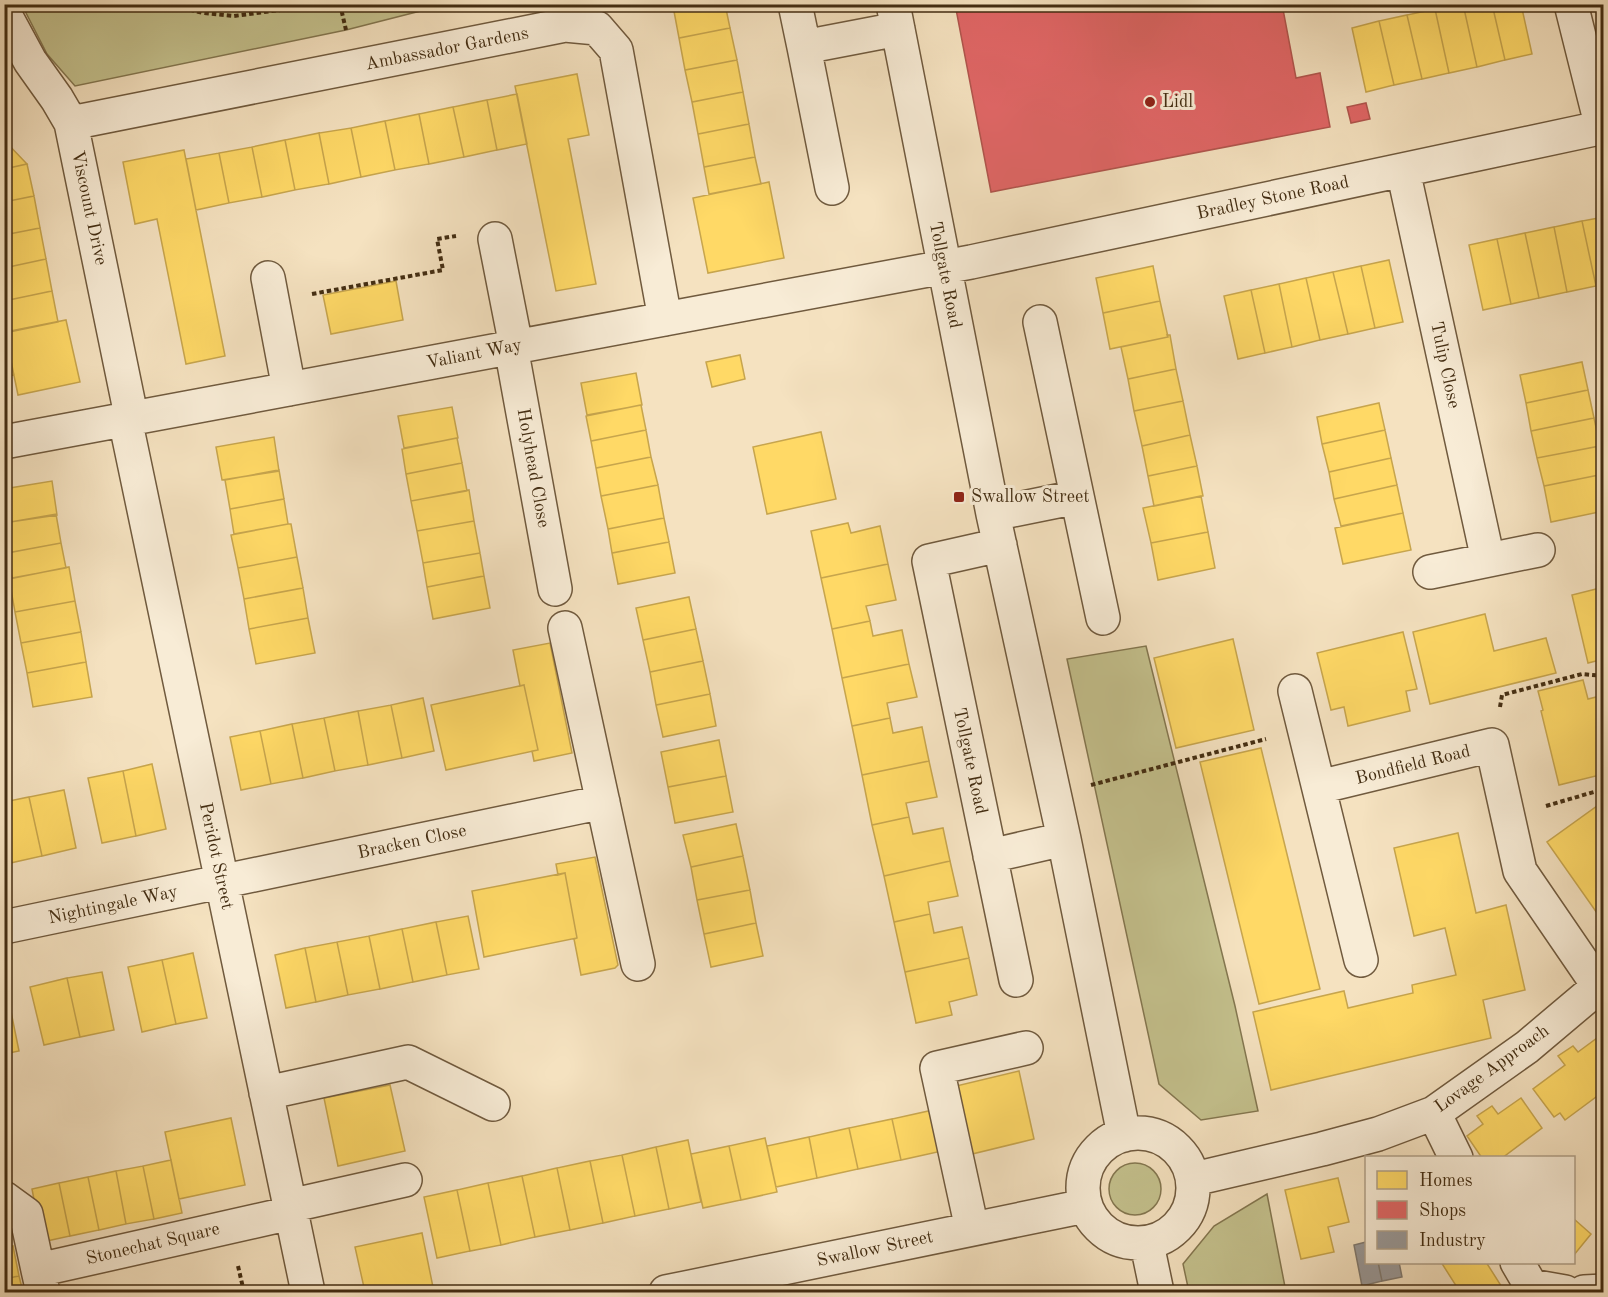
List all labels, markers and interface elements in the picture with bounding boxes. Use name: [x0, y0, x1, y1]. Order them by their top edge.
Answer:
street label: Ambassador Gardens: [364, 24, 530, 74]
place label: Lidl: [1162, 93, 1193, 111]
marker: Lidl: [1143, 95, 1157, 109]
street label: Viscount Drive: [68, 149, 110, 267]
street label: Bradley Stone Road: [1195, 173, 1351, 223]
street label: Tollgate Road: [926, 220, 964, 330]
street label: Tulip Close: [1427, 320, 1463, 410]
street label: Valiant Way: [425, 336, 524, 372]
street label: Holyhead Close: [514, 407, 552, 529]
place label: Swallow Street: [971, 488, 1090, 506]
marker: Swallow Street: [952, 490, 966, 504]
street label: Tollgate Road: [950, 706, 990, 816]
street label: Bondfield Road: [1354, 742, 1472, 788]
street label: Peridot Street: [196, 801, 236, 911]
street label: Bracken Close: [356, 822, 468, 862]
street label: Nightingale Way: [47, 882, 180, 928]
street label: Lovage Approach: [1432, 1022, 1553, 1116]
legend: [1365, 1156, 1575, 1264]
text: Homes: [1419, 1172, 1473, 1190]
text: Shops: [1419, 1202, 1466, 1220]
street label: Stonechat Square: [84, 1220, 222, 1268]
street label: Swallow Street: [815, 1228, 935, 1270]
text: Industry: [1419, 1232, 1486, 1250]

